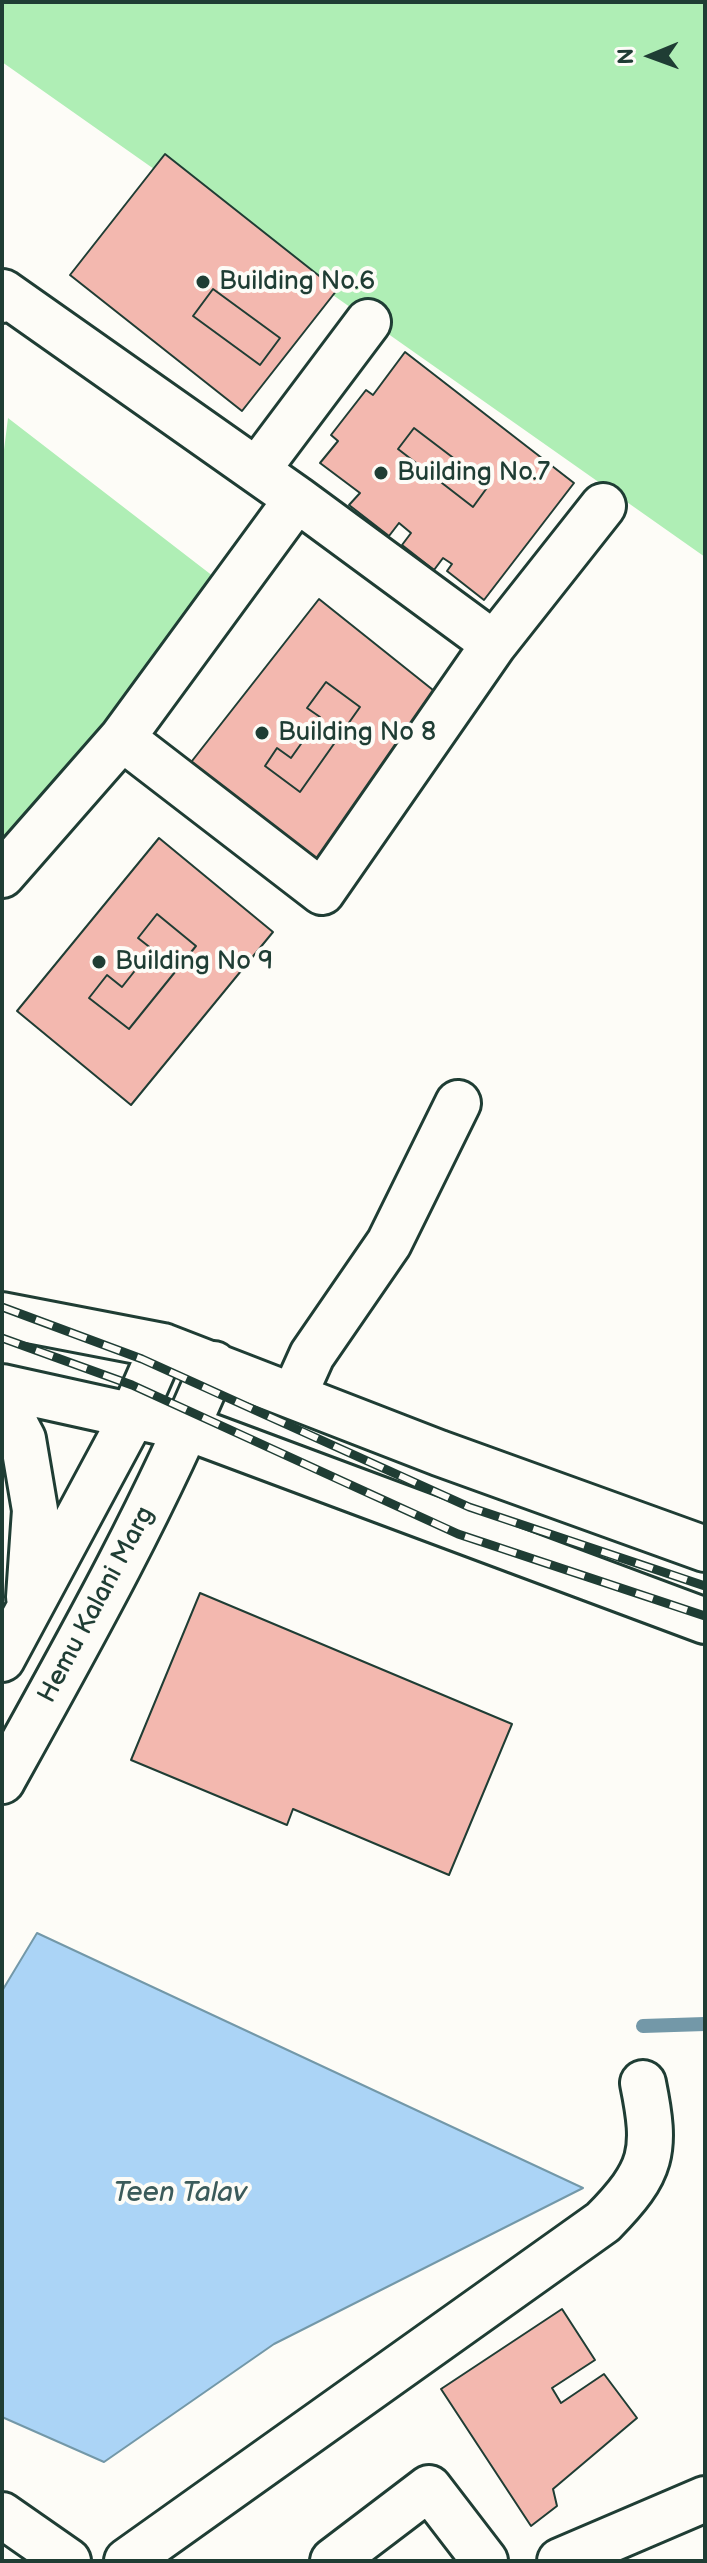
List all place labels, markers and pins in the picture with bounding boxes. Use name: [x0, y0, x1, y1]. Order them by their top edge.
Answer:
place label: Building No.6: [219, 266, 375, 298]
marker: Building No.6: [194, 273, 212, 291]
place label: Building No.7: [397, 457, 550, 489]
marker: Building No.7: [372, 464, 390, 482]
place label: Building No 8: [278, 717, 436, 749]
marker: Building No 8: [253, 724, 271, 742]
place label: Building No 9: [115, 946, 273, 978]
marker: Building No 9: [90, 953, 108, 971]

